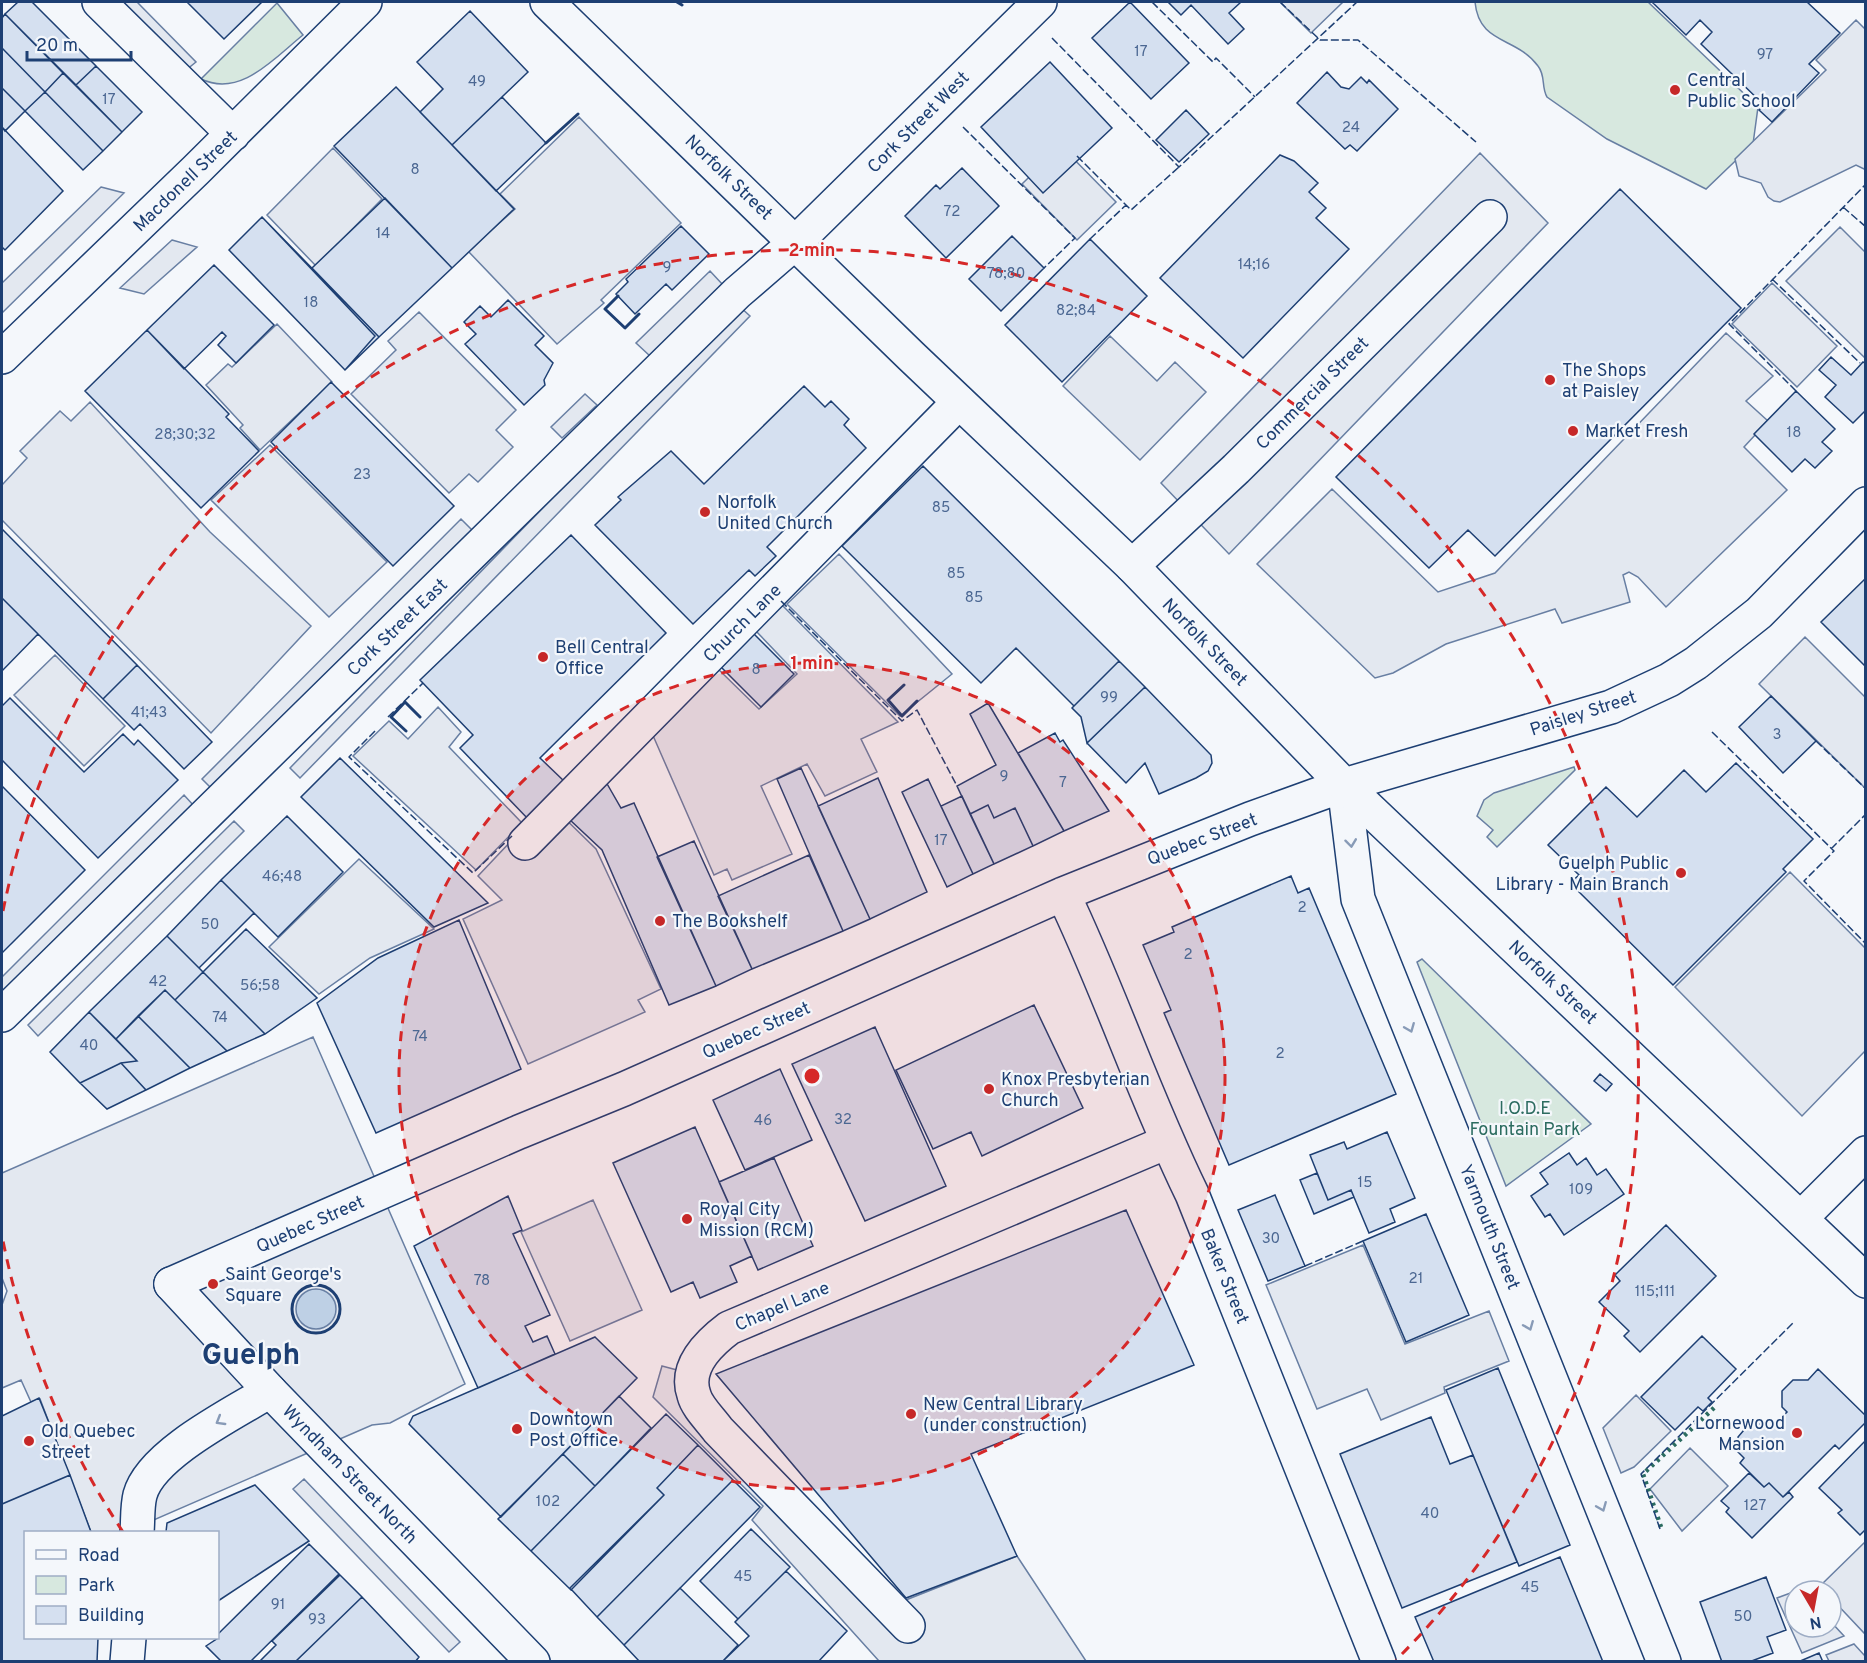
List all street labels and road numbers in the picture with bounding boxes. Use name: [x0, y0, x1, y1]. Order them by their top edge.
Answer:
street label: Cork Street West: [863, 67, 975, 179]
street label: Macdonell Street: [129, 126, 243, 238]
street label: Norfolk Street: [679, 130, 777, 226]
street label: Commercial Street: [1252, 333, 1374, 455]
street label: Cork Street East: [343, 574, 453, 682]
street label: Church Lane: [699, 580, 787, 668]
street label: Norfolk Street: [1156, 594, 1252, 692]
street label: Paisley Street: [1527, 686, 1640, 742]
street label: Quebec Street: [1144, 809, 1261, 872]
street label: Norfolk Street: [1503, 936, 1601, 1030]
street label: Quebec Street: [699, 997, 814, 1065]
street label: Yarmouth Street: [1453, 1162, 1524, 1294]
street label: Quebec Street: [253, 1191, 368, 1259]
street label: Baker Street: [1194, 1225, 1253, 1328]
street label: Chapel Lane: [732, 1277, 833, 1338]
street label: Wyndham Street North: [276, 1401, 421, 1550]

